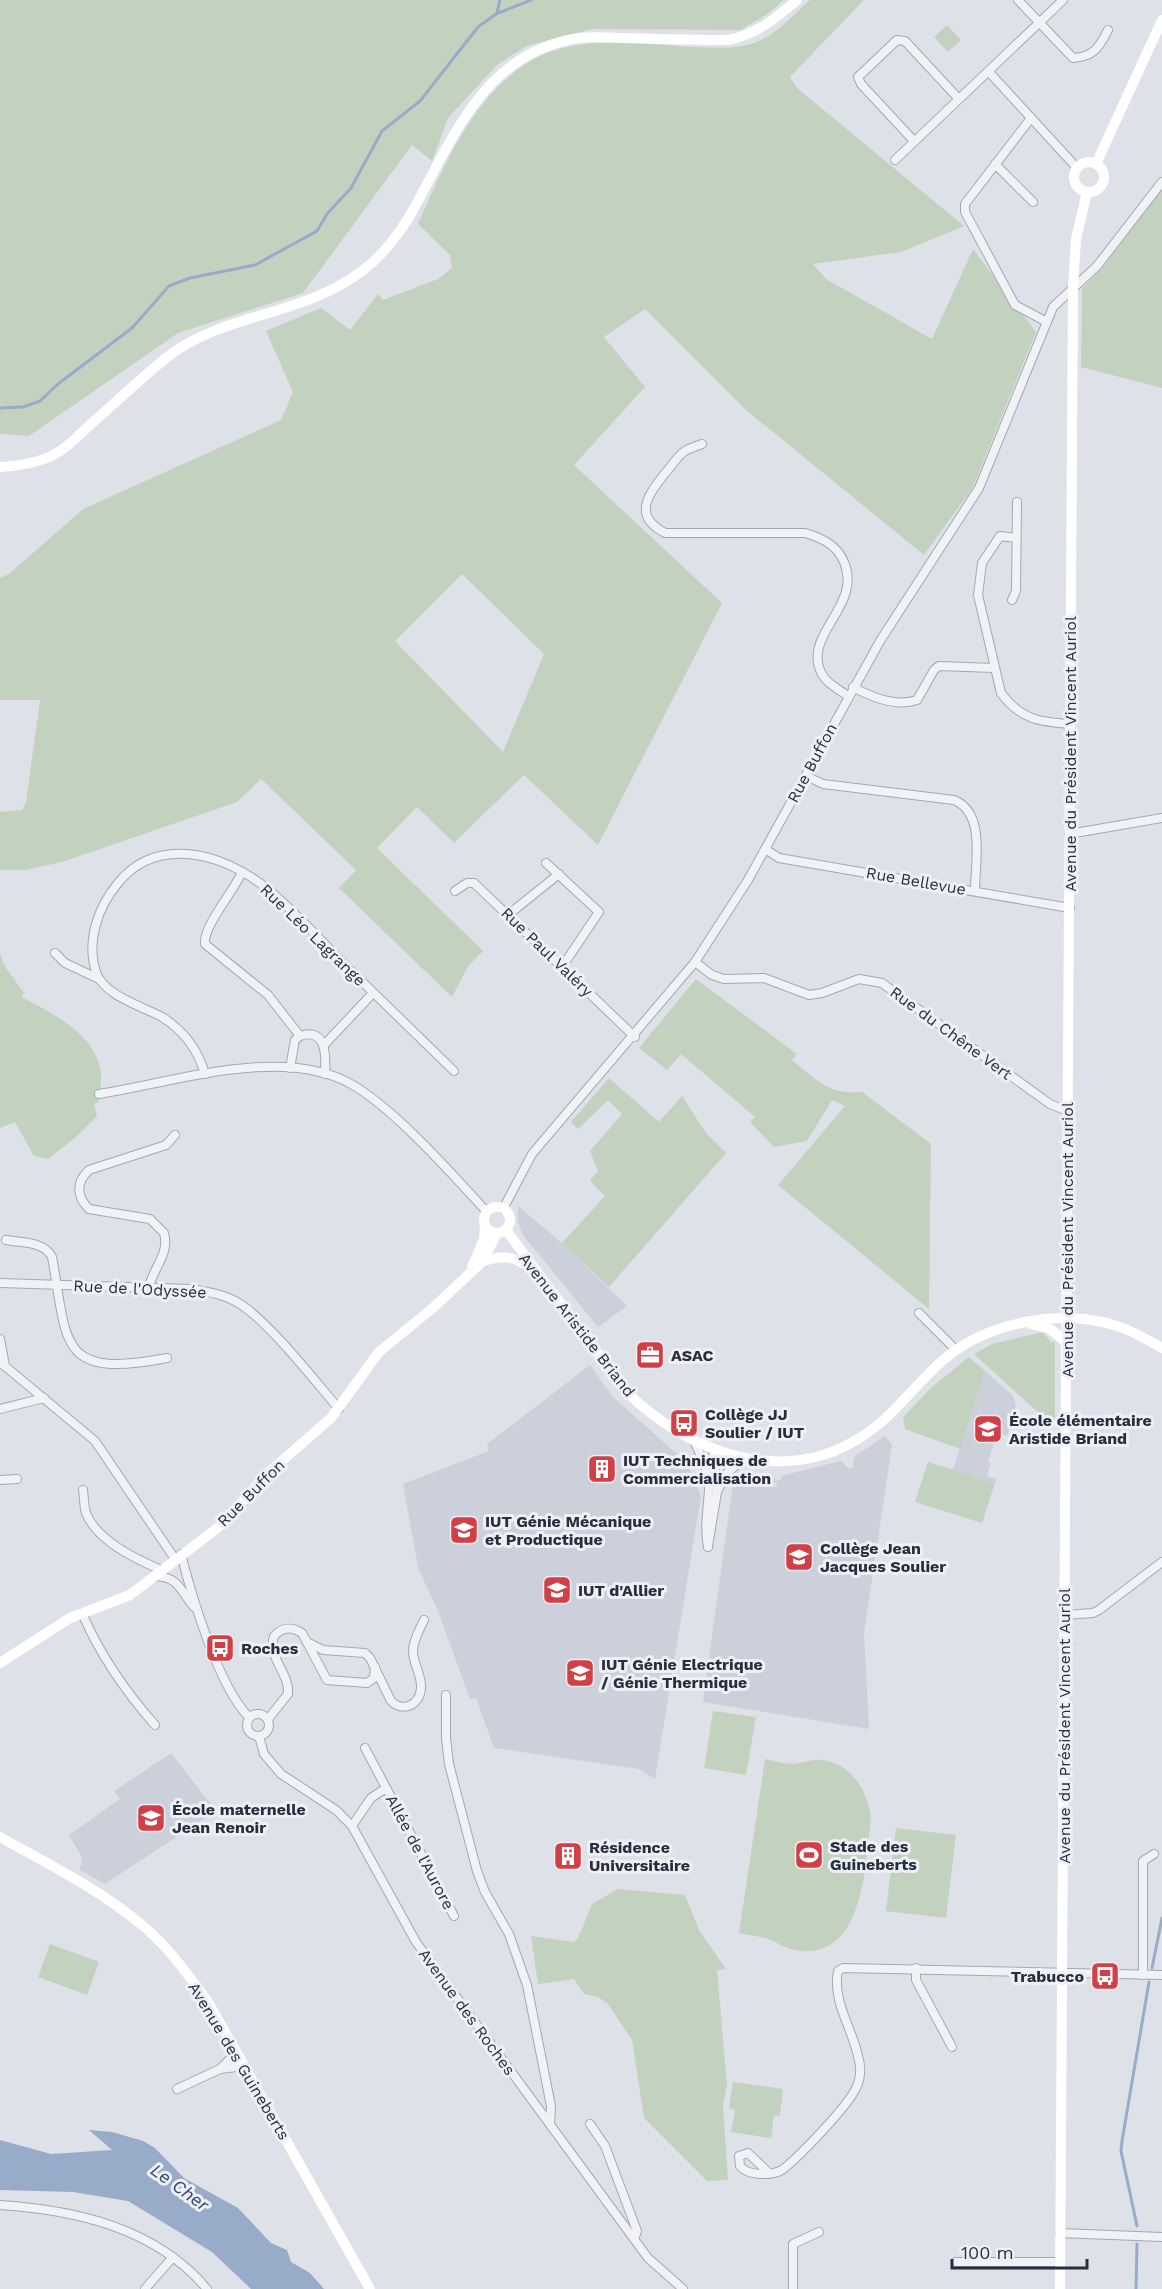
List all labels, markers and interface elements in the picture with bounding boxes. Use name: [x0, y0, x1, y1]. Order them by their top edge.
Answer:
street label: Avenue du Président Vincent Auriol: [1061, 616, 1080, 892]
street label: Rue Buffon: [783, 720, 841, 806]
street label: Rue Bellevue: [865, 863, 967, 899]
street label: Rue Léo Lagrange: [256, 880, 370, 990]
street label: Rue Paul Valéry: [497, 903, 597, 1001]
street label: Rue du Chêne Vert: [886, 982, 1016, 1084]
street label: Avenue du Président Vincent Auriol: [1058, 1102, 1077, 1378]
street label: Avenue Aristide Briand: [515, 1249, 639, 1401]
street label: Rue de l'Odyssée: [73, 1276, 207, 1302]
office icon: ASAC: [634, 1339, 666, 1371]
place label: ASAC: [671, 1346, 713, 1365]
place label: Collège JJ Soulier / IUT: [705, 1405, 805, 1442]
bus stop icon: Collège JJ Soulier / IUT: [668, 1407, 700, 1439]
place label: École élémentaire Aristide Briand: [1009, 1411, 1152, 1448]
school or university icon: École élémentaire Aristide Briand: [972, 1413, 1004, 1445]
place label: IUT Techniques de Commercialisation: [623, 1451, 771, 1488]
building icon: IUT Techniques de Commercialisation: [586, 1453, 618, 1485]
street label: Rue Buffon: [213, 1455, 289, 1531]
place label: IUT Génie Mécanique et Productique: [485, 1512, 651, 1549]
school or university icon: IUT Génie Mécanique et Productique: [448, 1514, 480, 1546]
place label: Collège Jean Jacques Soulier: [820, 1539, 946, 1576]
school or university icon: Collège Jean Jacques Soulier: [783, 1541, 815, 1573]
school or university icon: IUT d'Allier: [541, 1574, 573, 1606]
place label: IUT d'Allier: [578, 1581, 664, 1600]
street label: Avenue du Président Vincent Auriol: [1055, 1588, 1074, 1864]
bus stop icon: Roches: [204, 1632, 236, 1664]
place label: Roches: [241, 1639, 299, 1658]
place label: IUT Génie Electrique / Génie Thermique: [601, 1655, 763, 1692]
school or university icon: IUT Génie Electrique / Génie Thermique: [564, 1657, 596, 1689]
street label: Allée de l'Aurore: [382, 1791, 458, 1913]
place label: École maternelle Jean Renoir: [172, 1800, 306, 1837]
school or university icon: École maternelle Jean Renoir: [135, 1802, 167, 1834]
place label: Stade des Guineberts: [830, 1837, 917, 1874]
place label: Résidence Universitaire: [589, 1838, 690, 1875]
sports icon: Stade des Guineberts: [793, 1839, 825, 1871]
building icon: Résidence Universitaire: [552, 1840, 584, 1872]
street label: Avenue des Roches: [415, 1945, 519, 2079]
bus stop icon: Trabucco: [1089, 1960, 1121, 1992]
place label: Trabucco: [1011, 1967, 1084, 1986]
street label: Avenue des Guineberts: [184, 1979, 294, 2143]
water label: Le Cher: [147, 2159, 214, 2216]
scale bar: [952, 2232, 1087, 2270]
text: 100 m: [961, 2242, 1014, 2263]

